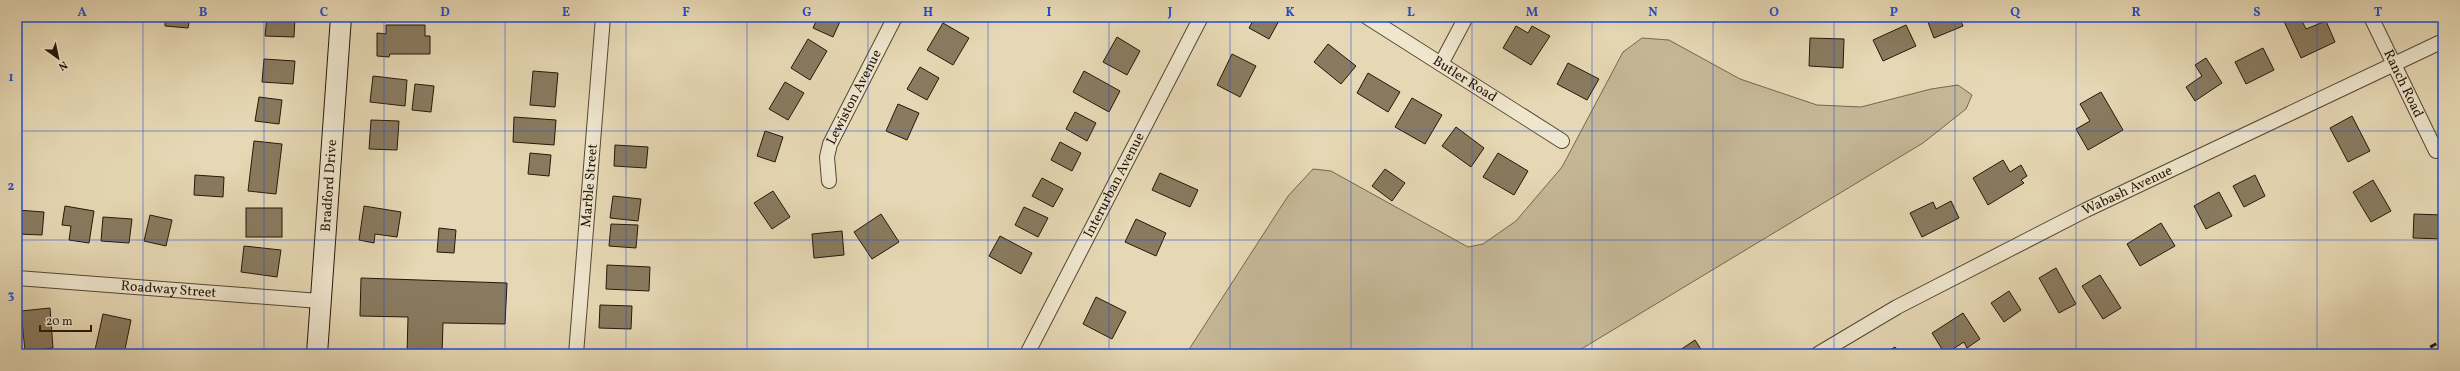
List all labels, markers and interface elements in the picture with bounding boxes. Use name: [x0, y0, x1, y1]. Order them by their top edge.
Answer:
text: A: [77, 4, 87, 22]
text: B: [199, 4, 208, 22]
text: C: [320, 4, 328, 22]
text: D: [440, 4, 450, 22]
text: E: [562, 4, 570, 22]
text: F: [682, 4, 690, 22]
text: G: [802, 4, 812, 22]
text: H: [923, 4, 933, 22]
text: I: [1047, 4, 1052, 22]
text: J: [1167, 4, 1173, 22]
text: K: [1285, 4, 1295, 22]
text: L: [1407, 4, 1415, 22]
text: M: [1526, 4, 1539, 22]
text: N: [1648, 4, 1658, 22]
text: O: [1769, 4, 1779, 22]
text: P: [1890, 4, 1898, 22]
text: Q: [2010, 4, 2021, 22]
text: R: [2131, 4, 2141, 22]
text: S: [2253, 4, 2261, 22]
text: T: [2374, 4, 2383, 22]
north arrow: [38, 38, 78, 78]
street label: Lewiston Avenue: [822, 46, 886, 148]
street label: Ranch Road: [2379, 46, 2428, 121]
street label: Butler Road: [1429, 52, 1501, 107]
text: N: [55, 57, 70, 74]
text: 1: [8, 69, 14, 87]
street label: Interurban Avenue: [1079, 129, 1149, 241]
street label: Bradford Drive: [316, 138, 342, 232]
street label: Marble Street: [577, 143, 602, 228]
street label: Wabash Avenue: [2079, 161, 2176, 220]
text: 2: [8, 178, 15, 196]
street label: Roadway Street: [120, 276, 217, 303]
text: 3: [8, 287, 15, 305]
scale bar: [40, 307, 91, 333]
text: 20 m: [46, 314, 73, 330]

